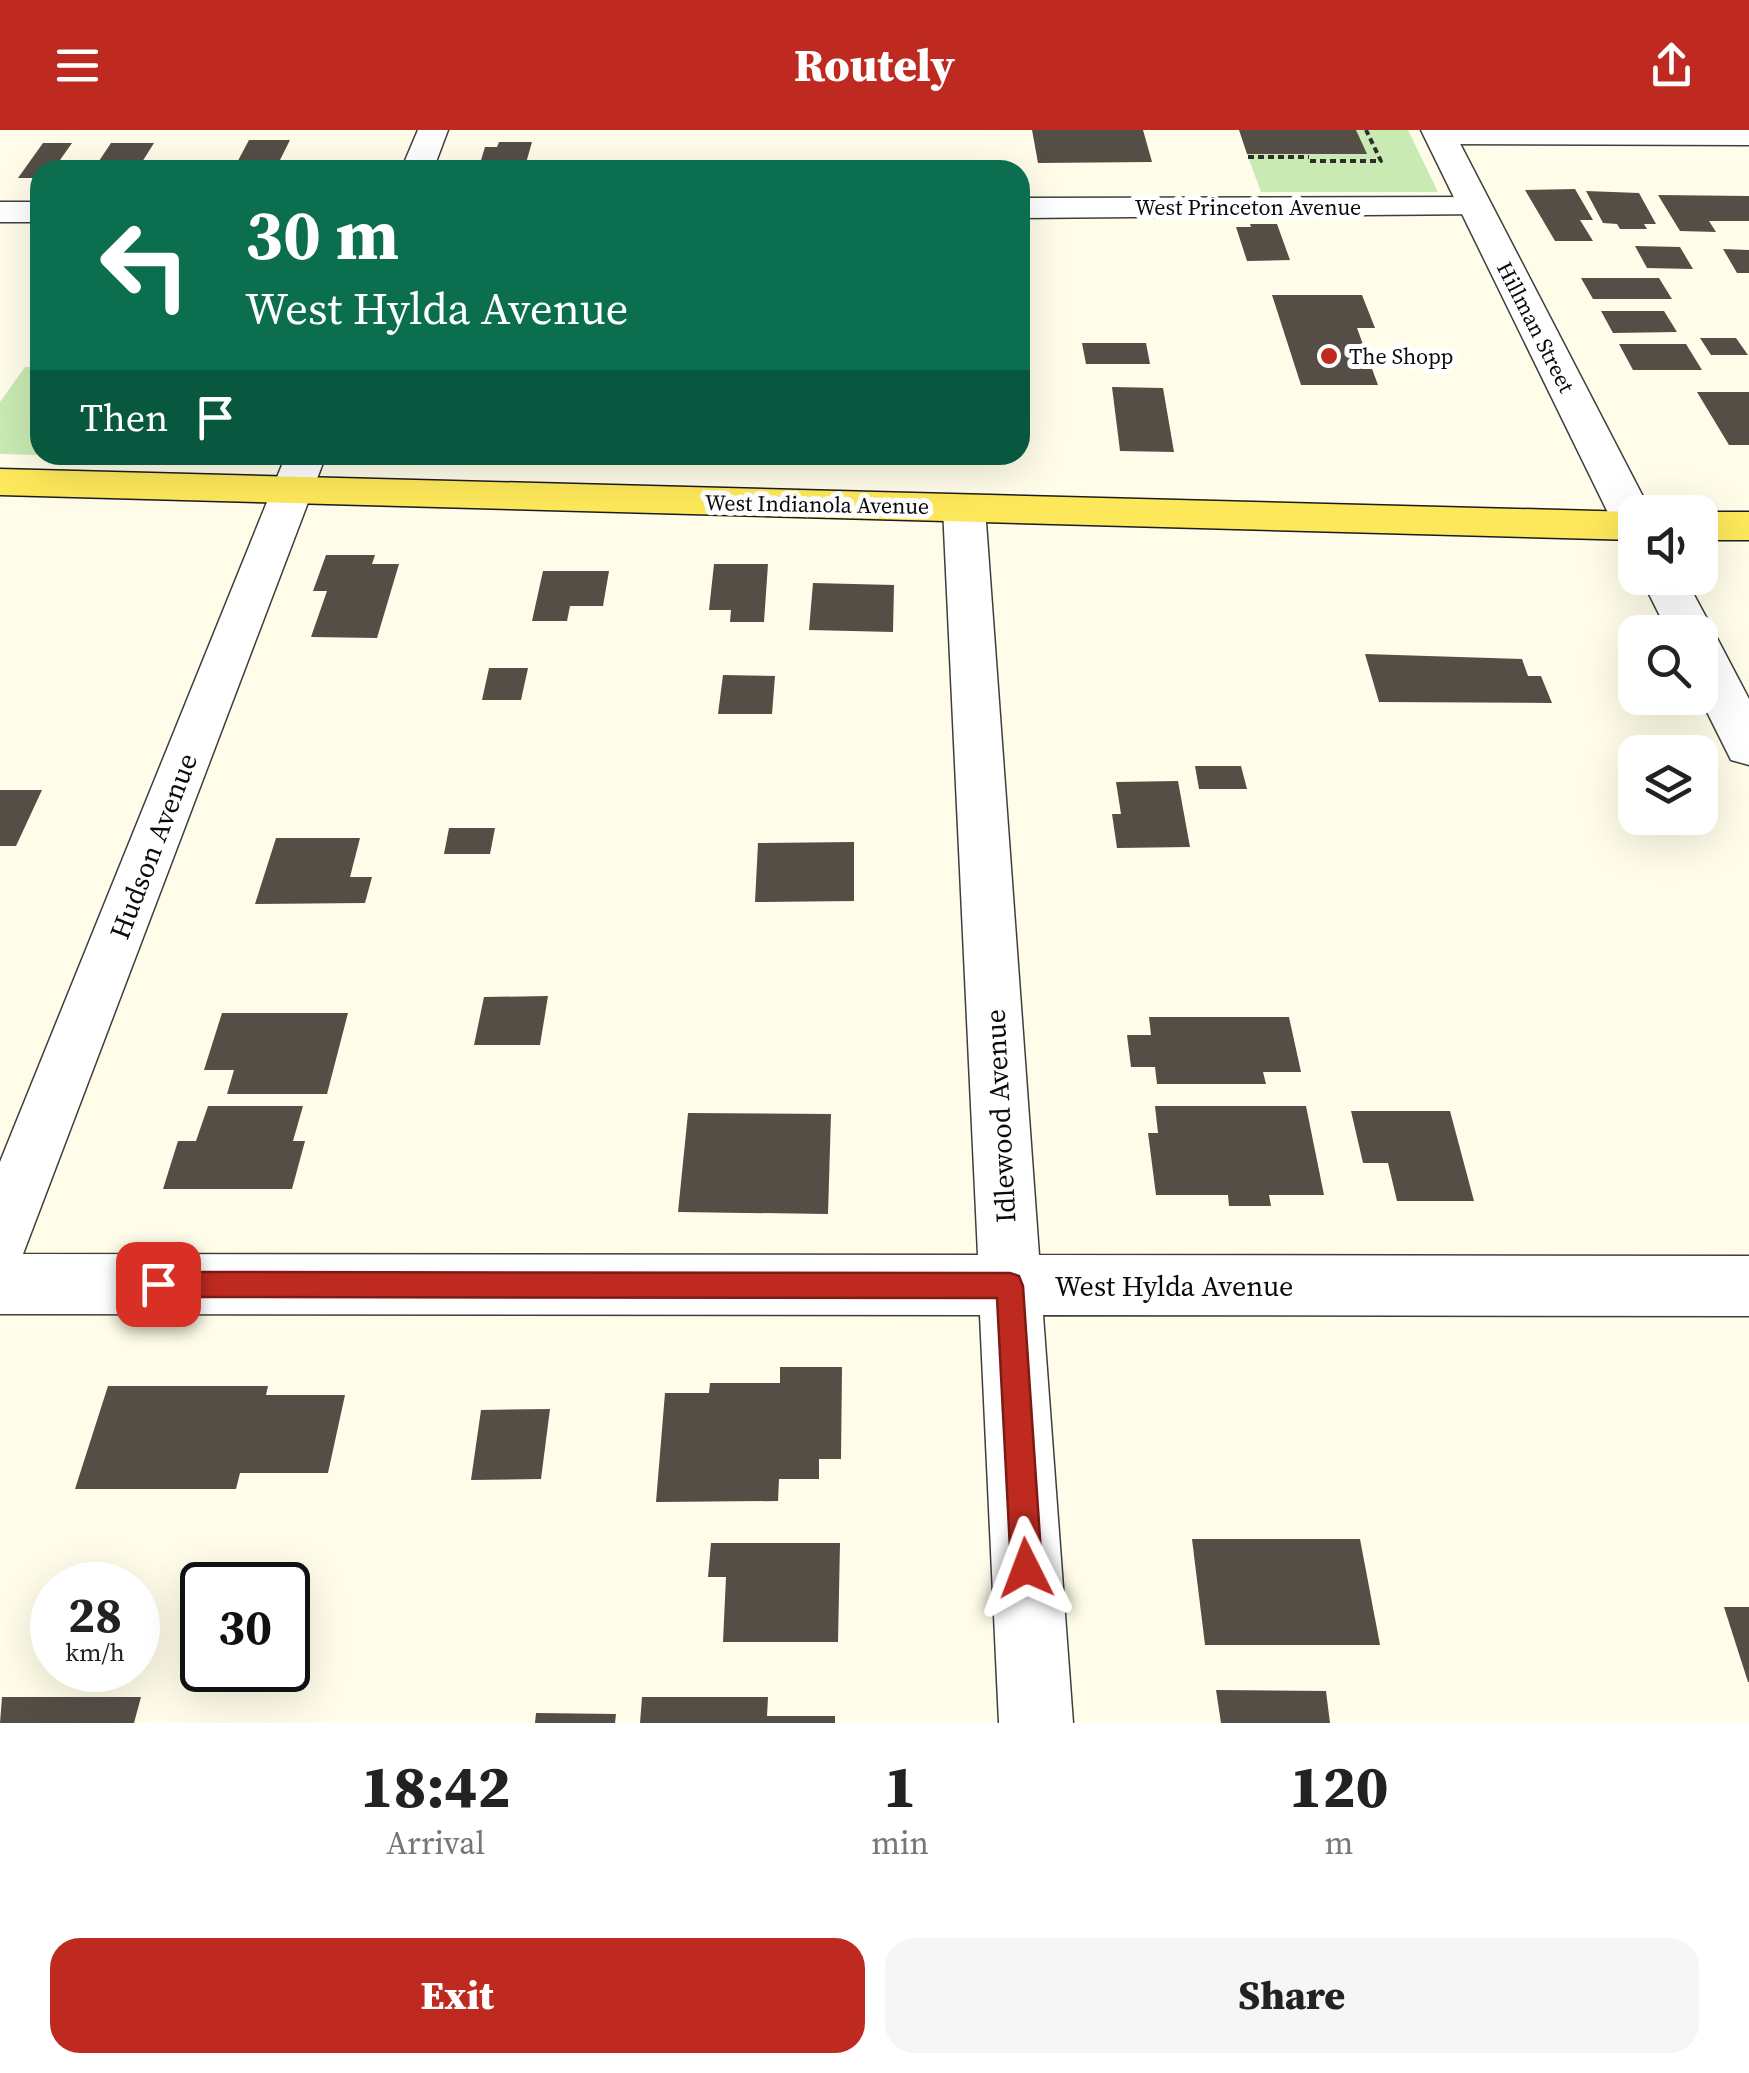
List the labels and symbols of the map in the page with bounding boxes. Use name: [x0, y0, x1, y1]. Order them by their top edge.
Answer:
street label: West Princeton Avenue: [1135, 192, 1361, 222]
street label: Hillman Street: [1490, 256, 1582, 398]
place label: The Shopp: [1349, 341, 1453, 371]
marker: The Shopp: [1318, 345, 1340, 367]
street label: West Indianola Avenue: [705, 487, 929, 521]
street label: Hudson Avenue: [100, 748, 206, 944]
street label: Idlewood Avenue: [975, 1008, 1025, 1224]
pin: [116, 1242, 201, 1327]
street label: West Hylda Avenue: [1055, 1267, 1293, 1305]
position arrow: [974, 1516, 1078, 1620]
speed limit sign: 30: [180, 1562, 310, 1692]

